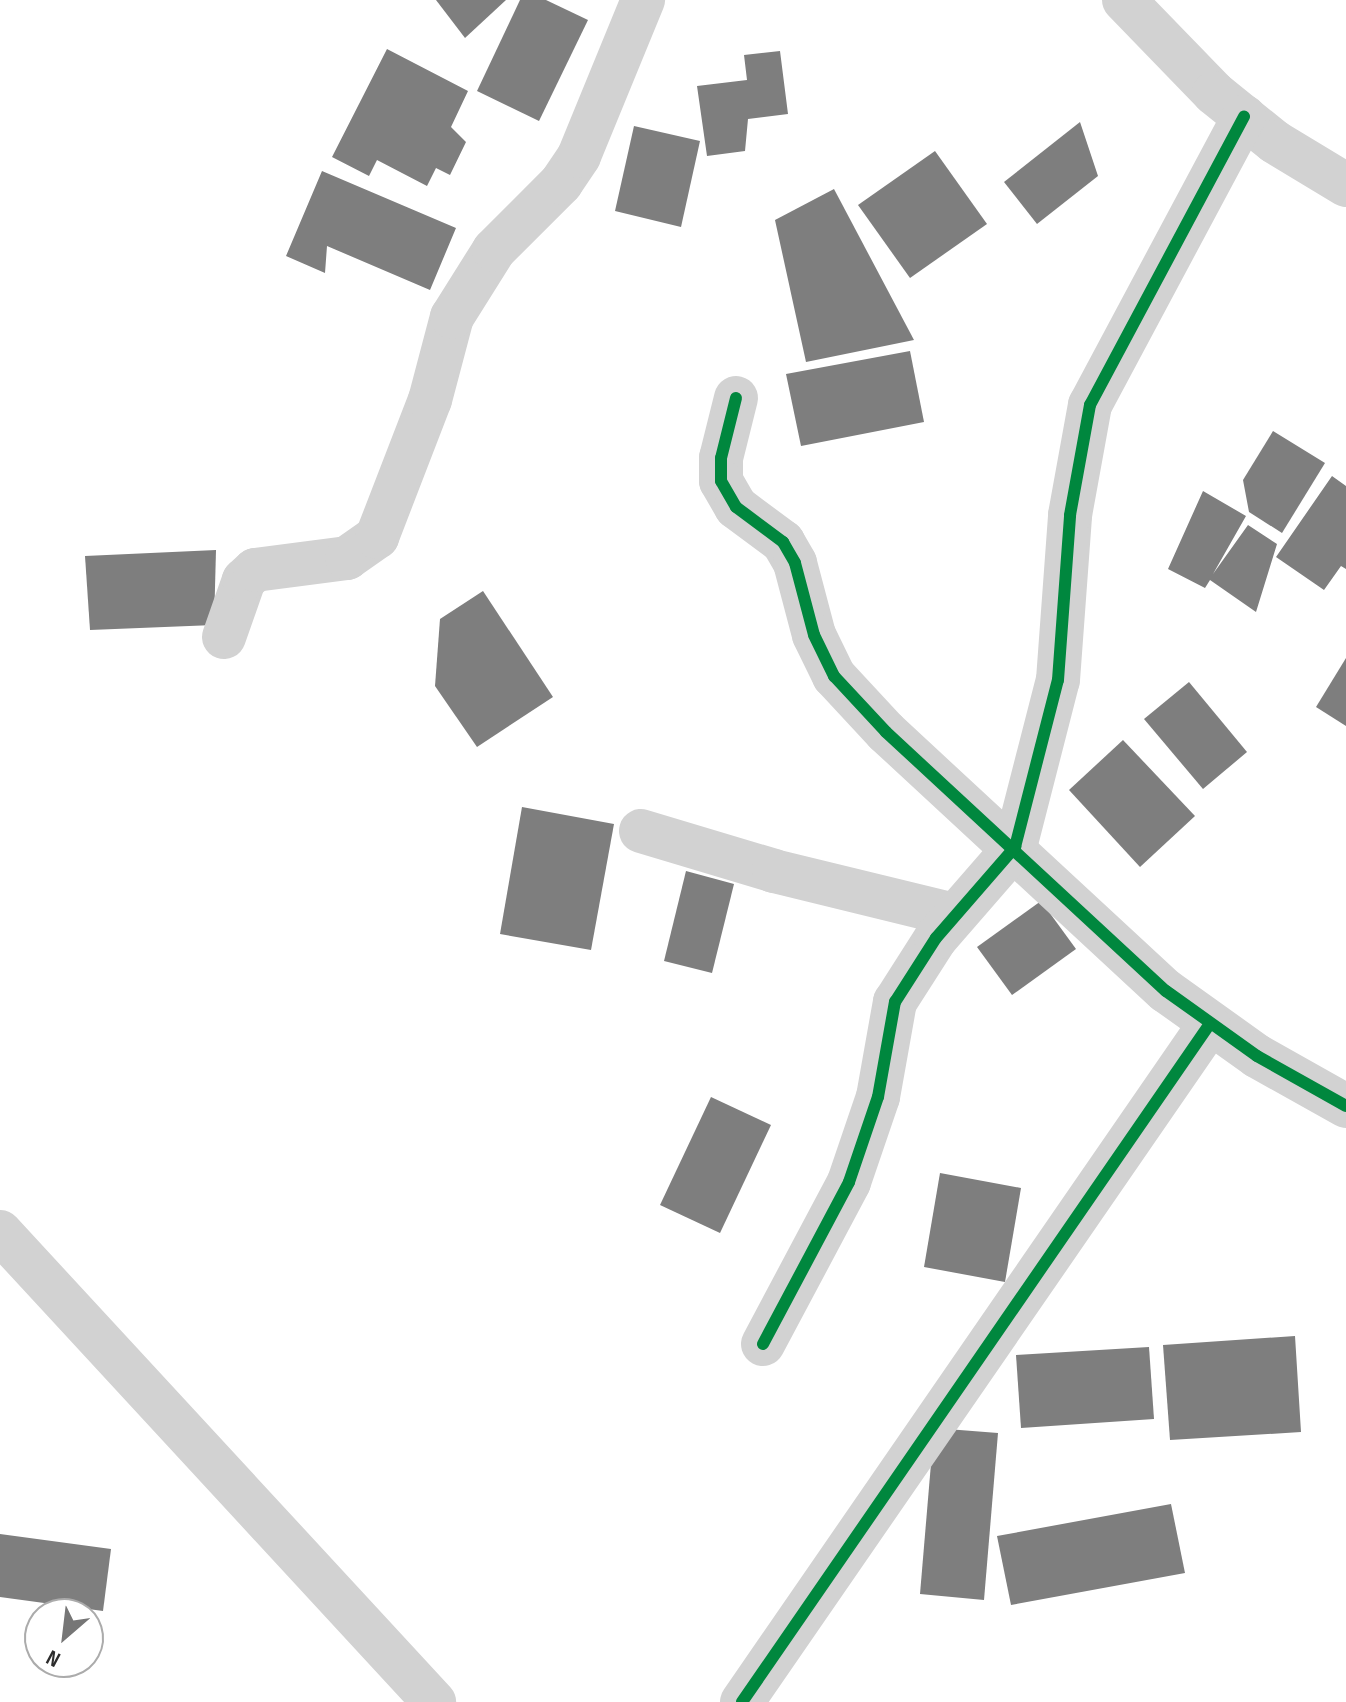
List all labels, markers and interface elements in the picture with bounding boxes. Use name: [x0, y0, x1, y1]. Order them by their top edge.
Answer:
north arrow: [24, 1598, 104, 1678]
text: N: [42, 1643, 65, 1673]

